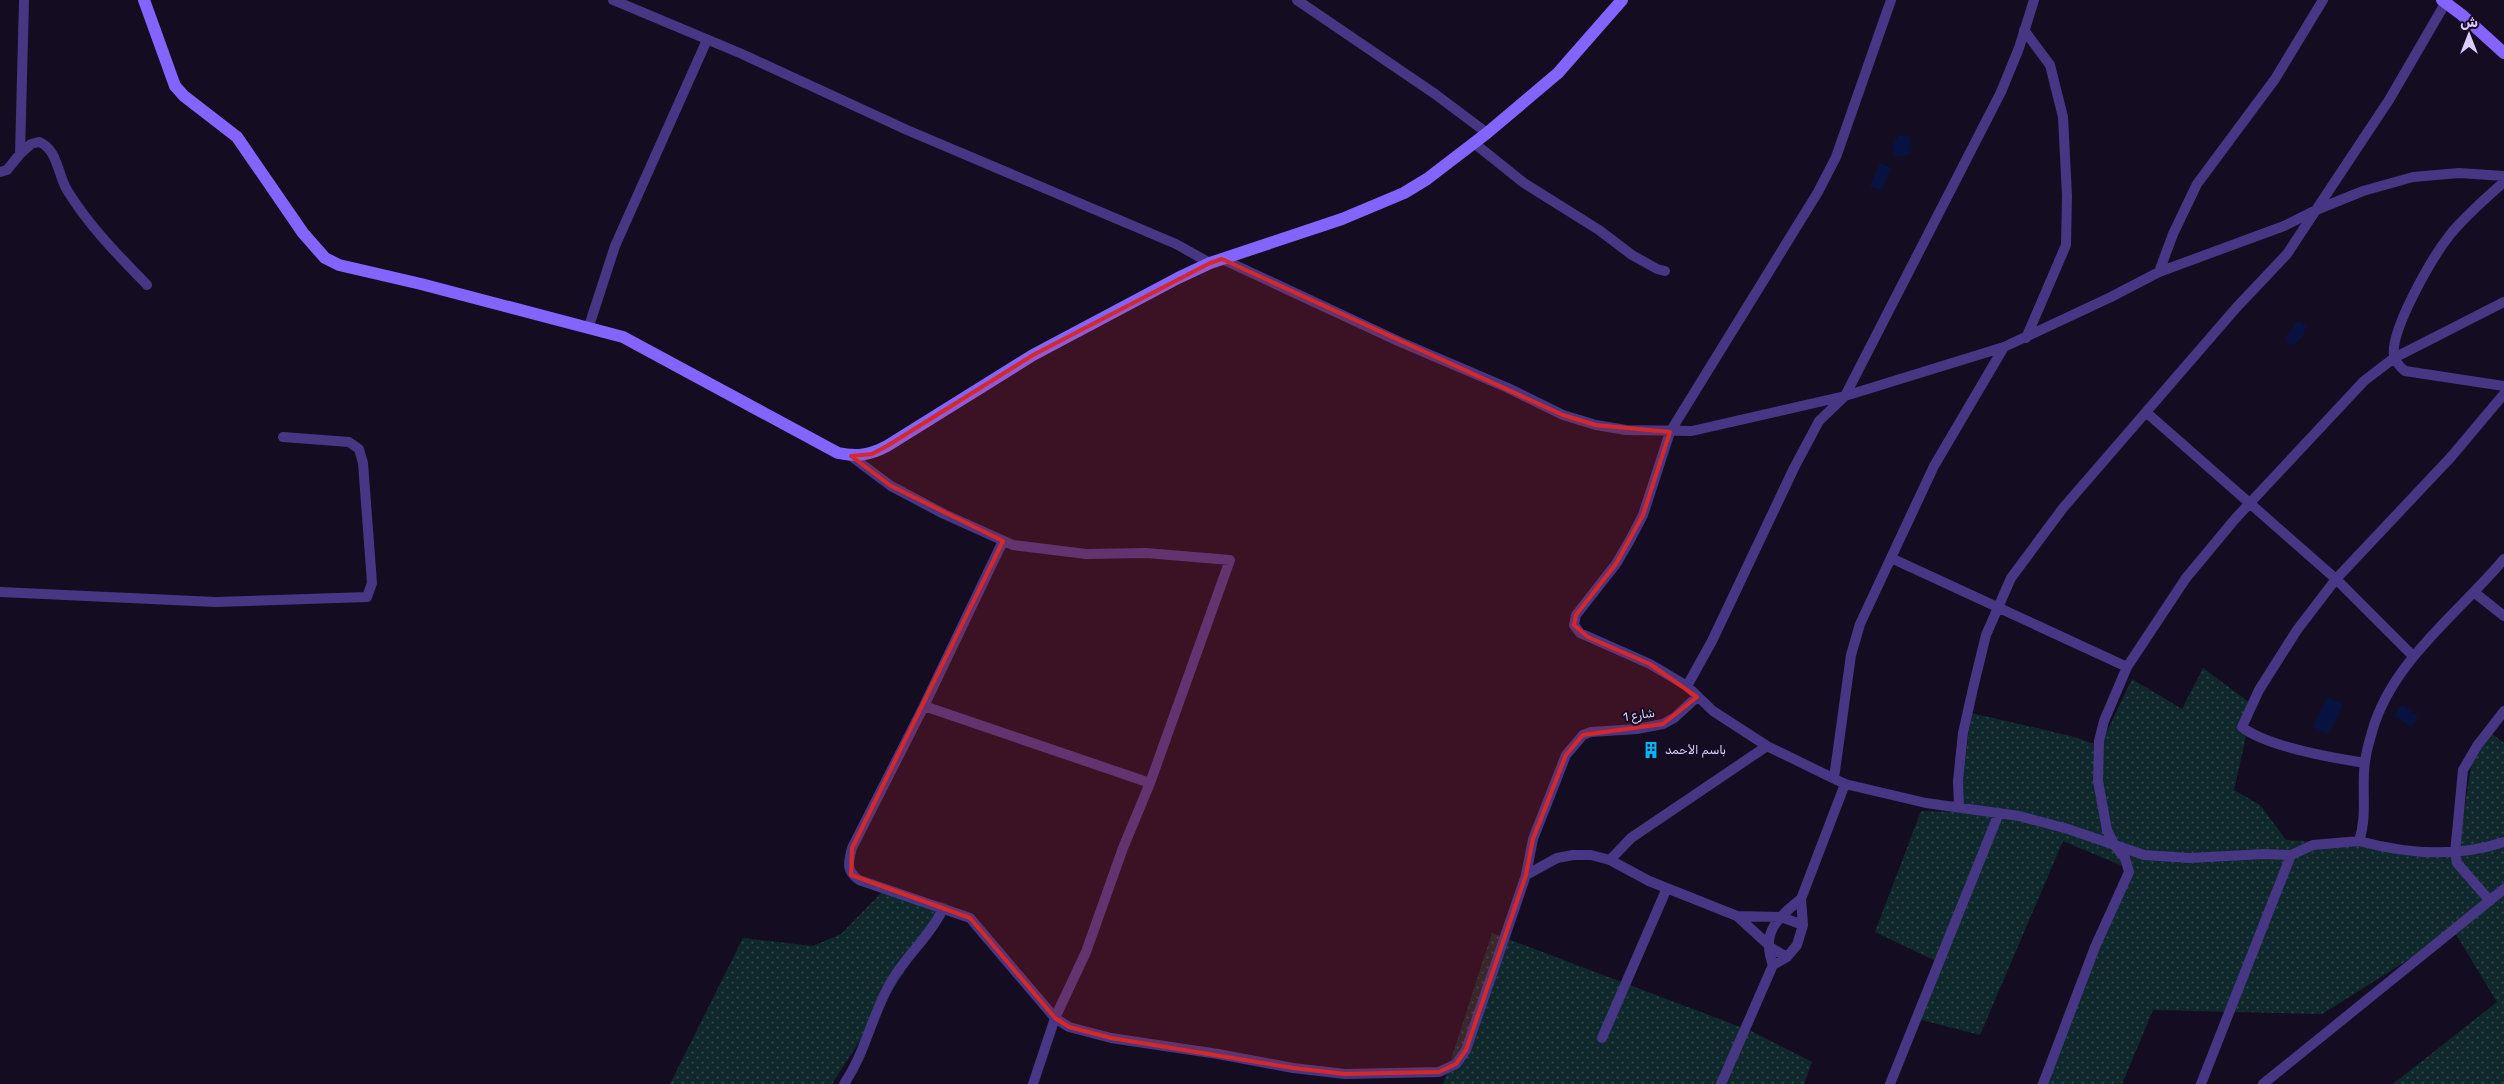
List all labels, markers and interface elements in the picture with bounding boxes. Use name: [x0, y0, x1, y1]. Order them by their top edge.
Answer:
north arrow: [2444, 10, 2494, 60]
text: ش: [2460, 14, 2478, 31]
street label: شارع 1: [1622, 706, 1656, 726]
building icon: باسم الأحمد: [1641, 740, 1661, 760]
place label: باسم الأحمد: [1665, 743, 1726, 758]

